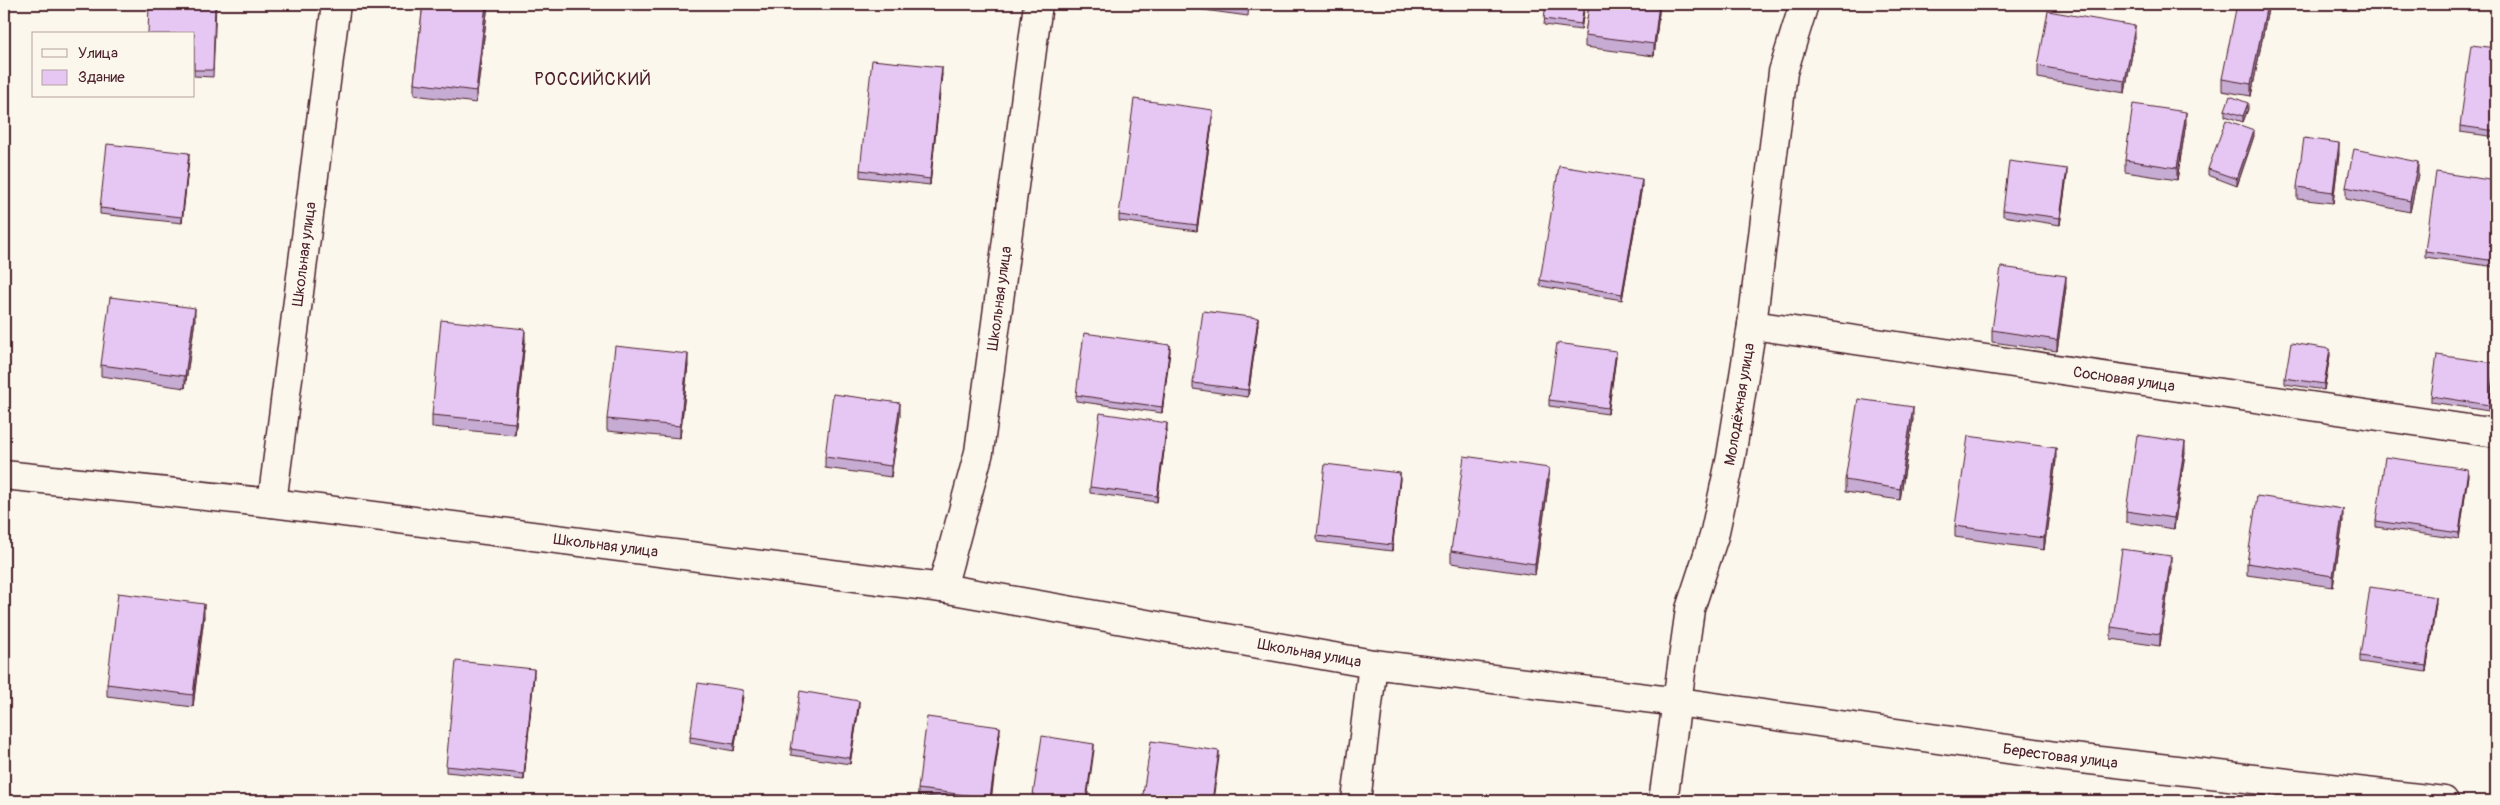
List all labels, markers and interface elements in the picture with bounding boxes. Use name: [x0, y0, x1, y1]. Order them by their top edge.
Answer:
legend: [32, 32, 195, 98]
text: Улица: [78, 44, 118, 63]
text: Здание: [78, 68, 125, 87]
district label: РОССИЙСКИЙ: [534, 68, 652, 91]
street label: Школьная улица: [288, 201, 321, 307]
street label: Школьная улица: [983, 245, 1016, 352]
street label: Молодёжная улица: [1720, 342, 1759, 467]
street label: Сосновая улица: [2072, 363, 2176, 396]
street label: Школьная улица: [552, 530, 659, 562]
street label: Школьная улица: [1256, 635, 1363, 672]
street label: Берестовая улица: [2001, 740, 2119, 773]

